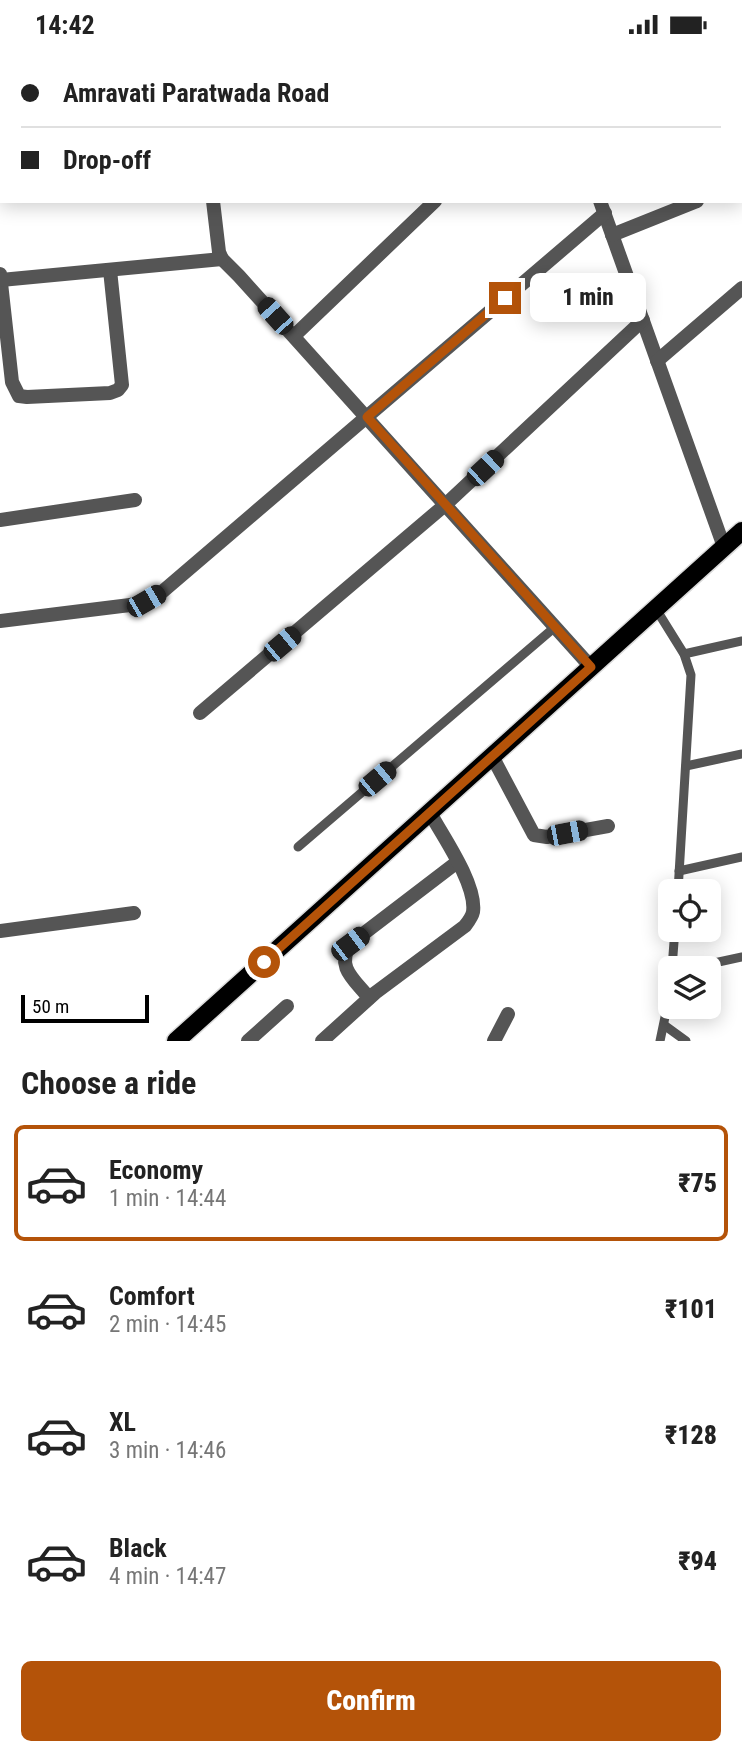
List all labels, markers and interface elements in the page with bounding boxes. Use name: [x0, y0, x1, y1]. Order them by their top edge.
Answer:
text: 14:42: [35, 10, 95, 40]
text: Amravati Paratwada Road: [63, 78, 329, 108]
text: Drop-off: [63, 145, 151, 175]
callout: 1 min: [530, 273, 645, 323]
route end: [489, 282, 521, 314]
text: 1 min: [562, 284, 614, 311]
car: [254, 293, 297, 339]
car: [463, 446, 508, 490]
car: [123, 581, 170, 621]
car: [260, 622, 305, 666]
car: [355, 757, 400, 801]
car: [545, 819, 590, 847]
map controls: [658, 879, 721, 1019]
button: locate: [658, 879, 721, 942]
car: [327, 923, 374, 965]
route start: [248, 946, 280, 978]
button: layers: [658, 956, 721, 1019]
scale bar: [21, 992, 149, 1024]
text: 50 m: [32, 995, 69, 1018]
text: Choose a ride: [21, 1064, 196, 1102]
icon: car: [25, 1152, 88, 1215]
text: Economy: [109, 1155, 203, 1185]
text: ₹75: [678, 1168, 717, 1198]
text: 1 min · 14:44: [109, 1185, 226, 1212]
icon: car: [25, 1278, 88, 1341]
text: Comfort: [109, 1281, 195, 1311]
text: ₹101: [665, 1294, 717, 1324]
text: 2 min · 14:45: [109, 1311, 226, 1338]
icon: car: [25, 1404, 88, 1467]
text: XL: [109, 1407, 136, 1437]
text: ₹128: [665, 1420, 717, 1450]
text: 3 min · 14:46: [109, 1437, 226, 1464]
icon: car: [25, 1530, 88, 1593]
text: Black: [109, 1533, 167, 1563]
text: ₹94: [678, 1546, 717, 1576]
text: 4 min · 14:47: [109, 1563, 226, 1590]
button: Confirm: [21, 1661, 721, 1741]

